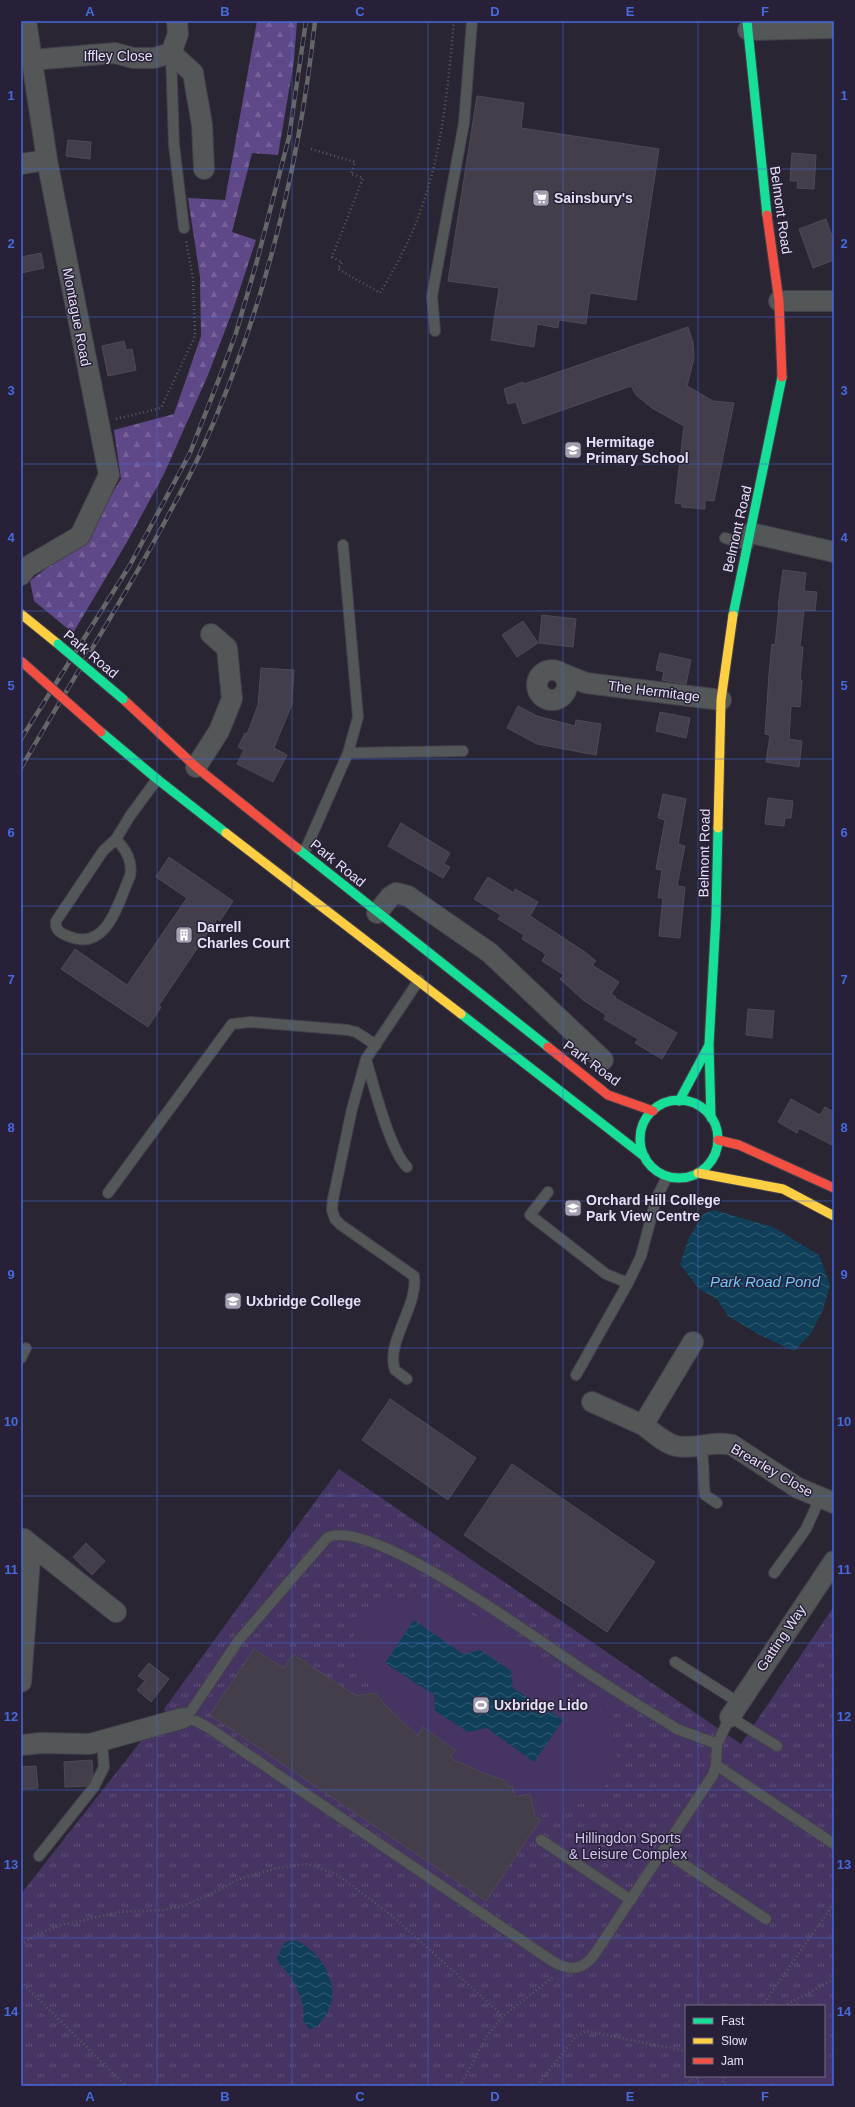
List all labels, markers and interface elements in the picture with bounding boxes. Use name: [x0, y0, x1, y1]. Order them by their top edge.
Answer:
text: A: [85, 4, 95, 19]
text: B: [220, 4, 230, 19]
text: C: [355, 4, 365, 19]
text: D: [490, 4, 500, 19]
text: E: [626, 4, 635, 19]
text: F: [761, 4, 769, 19]
street label: Iffley Close: [84, 48, 153, 64]
text: 1: [7, 88, 15, 103]
text: 1: [840, 88, 848, 103]
street label: Belmont Road: [767, 165, 795, 255]
supermarket icon: Sainsbury's: [531, 188, 551, 208]
place label: Sainsbury's: [554, 190, 633, 206]
text: 2: [7, 236, 15, 251]
text: 2: [840, 236, 848, 251]
street label: Montague Road: [60, 267, 94, 367]
text: 3: [7, 383, 15, 398]
text: 3: [840, 383, 848, 398]
place label: Hermitage Primary School: [586, 434, 689, 466]
school or university icon: Hermitage Primary School: [563, 440, 583, 460]
street label: Belmont Road: [719, 484, 755, 574]
text: 4: [7, 530, 15, 545]
text: 4: [840, 530, 848, 545]
street label: Park Road: [61, 627, 121, 681]
street label: The Hermitage: [607, 677, 701, 705]
text: 5: [7, 678, 15, 693]
text: 5: [840, 678, 848, 693]
street label: Belmont Road: [695, 809, 713, 897]
text: 6: [7, 825, 15, 840]
text: 6: [840, 825, 848, 840]
street label: Park Road: [307, 836, 369, 890]
place label: Darrell Charles Court: [197, 919, 290, 951]
building icon: Darrell Charles Court: [174, 925, 194, 945]
text: 7: [7, 972, 15, 987]
text: 7: [840, 972, 848, 987]
street label: Park Road: [561, 1037, 623, 1089]
text: 8: [7, 1120, 15, 1135]
text: 8: [840, 1120, 848, 1135]
place label: Orchard Hill College Park View Centre: [586, 1192, 721, 1224]
school or university icon: Orchard Hill College Park View Centre: [563, 1198, 583, 1218]
text: 9: [7, 1267, 15, 1282]
text: 9: [840, 1267, 848, 1282]
water label: Park Road Pond: [710, 1273, 821, 1290]
school or university icon: Uxbridge College: [223, 1291, 243, 1311]
place label: Uxbridge College: [246, 1293, 361, 1309]
text: 10: [4, 1414, 18, 1429]
text: 10: [837, 1414, 851, 1429]
street label: Brearley Close: [728, 1440, 816, 1500]
text: 11: [4, 1562, 18, 1577]
text: 11: [837, 1562, 851, 1577]
street label: Gatting Way: [753, 1602, 809, 1674]
sports icon: Uxbridge Lido: [471, 1695, 491, 1715]
place label: Uxbridge Lido: [494, 1697, 588, 1713]
text: 12: [4, 1709, 18, 1724]
text: 12: [837, 1709, 851, 1724]
park label: Hillingdon Sports & Leisure Complex: [569, 1830, 687, 1862]
text: 13: [4, 1857, 18, 1872]
text: 13: [837, 1857, 851, 1872]
text: 14: [4, 2004, 19, 2019]
text: 14: [837, 2004, 852, 2019]
legend: [685, 2005, 825, 2077]
text: Fast: [721, 2014, 745, 2028]
text: Slow: [721, 2034, 747, 2048]
text: Jam: [721, 2054, 744, 2068]
text: A: [85, 2089, 95, 2104]
text: B: [220, 2089, 230, 2104]
text: C: [355, 2089, 365, 2104]
text: D: [490, 2089, 500, 2104]
text: E: [626, 2089, 635, 2104]
text: F: [761, 2089, 769, 2104]

